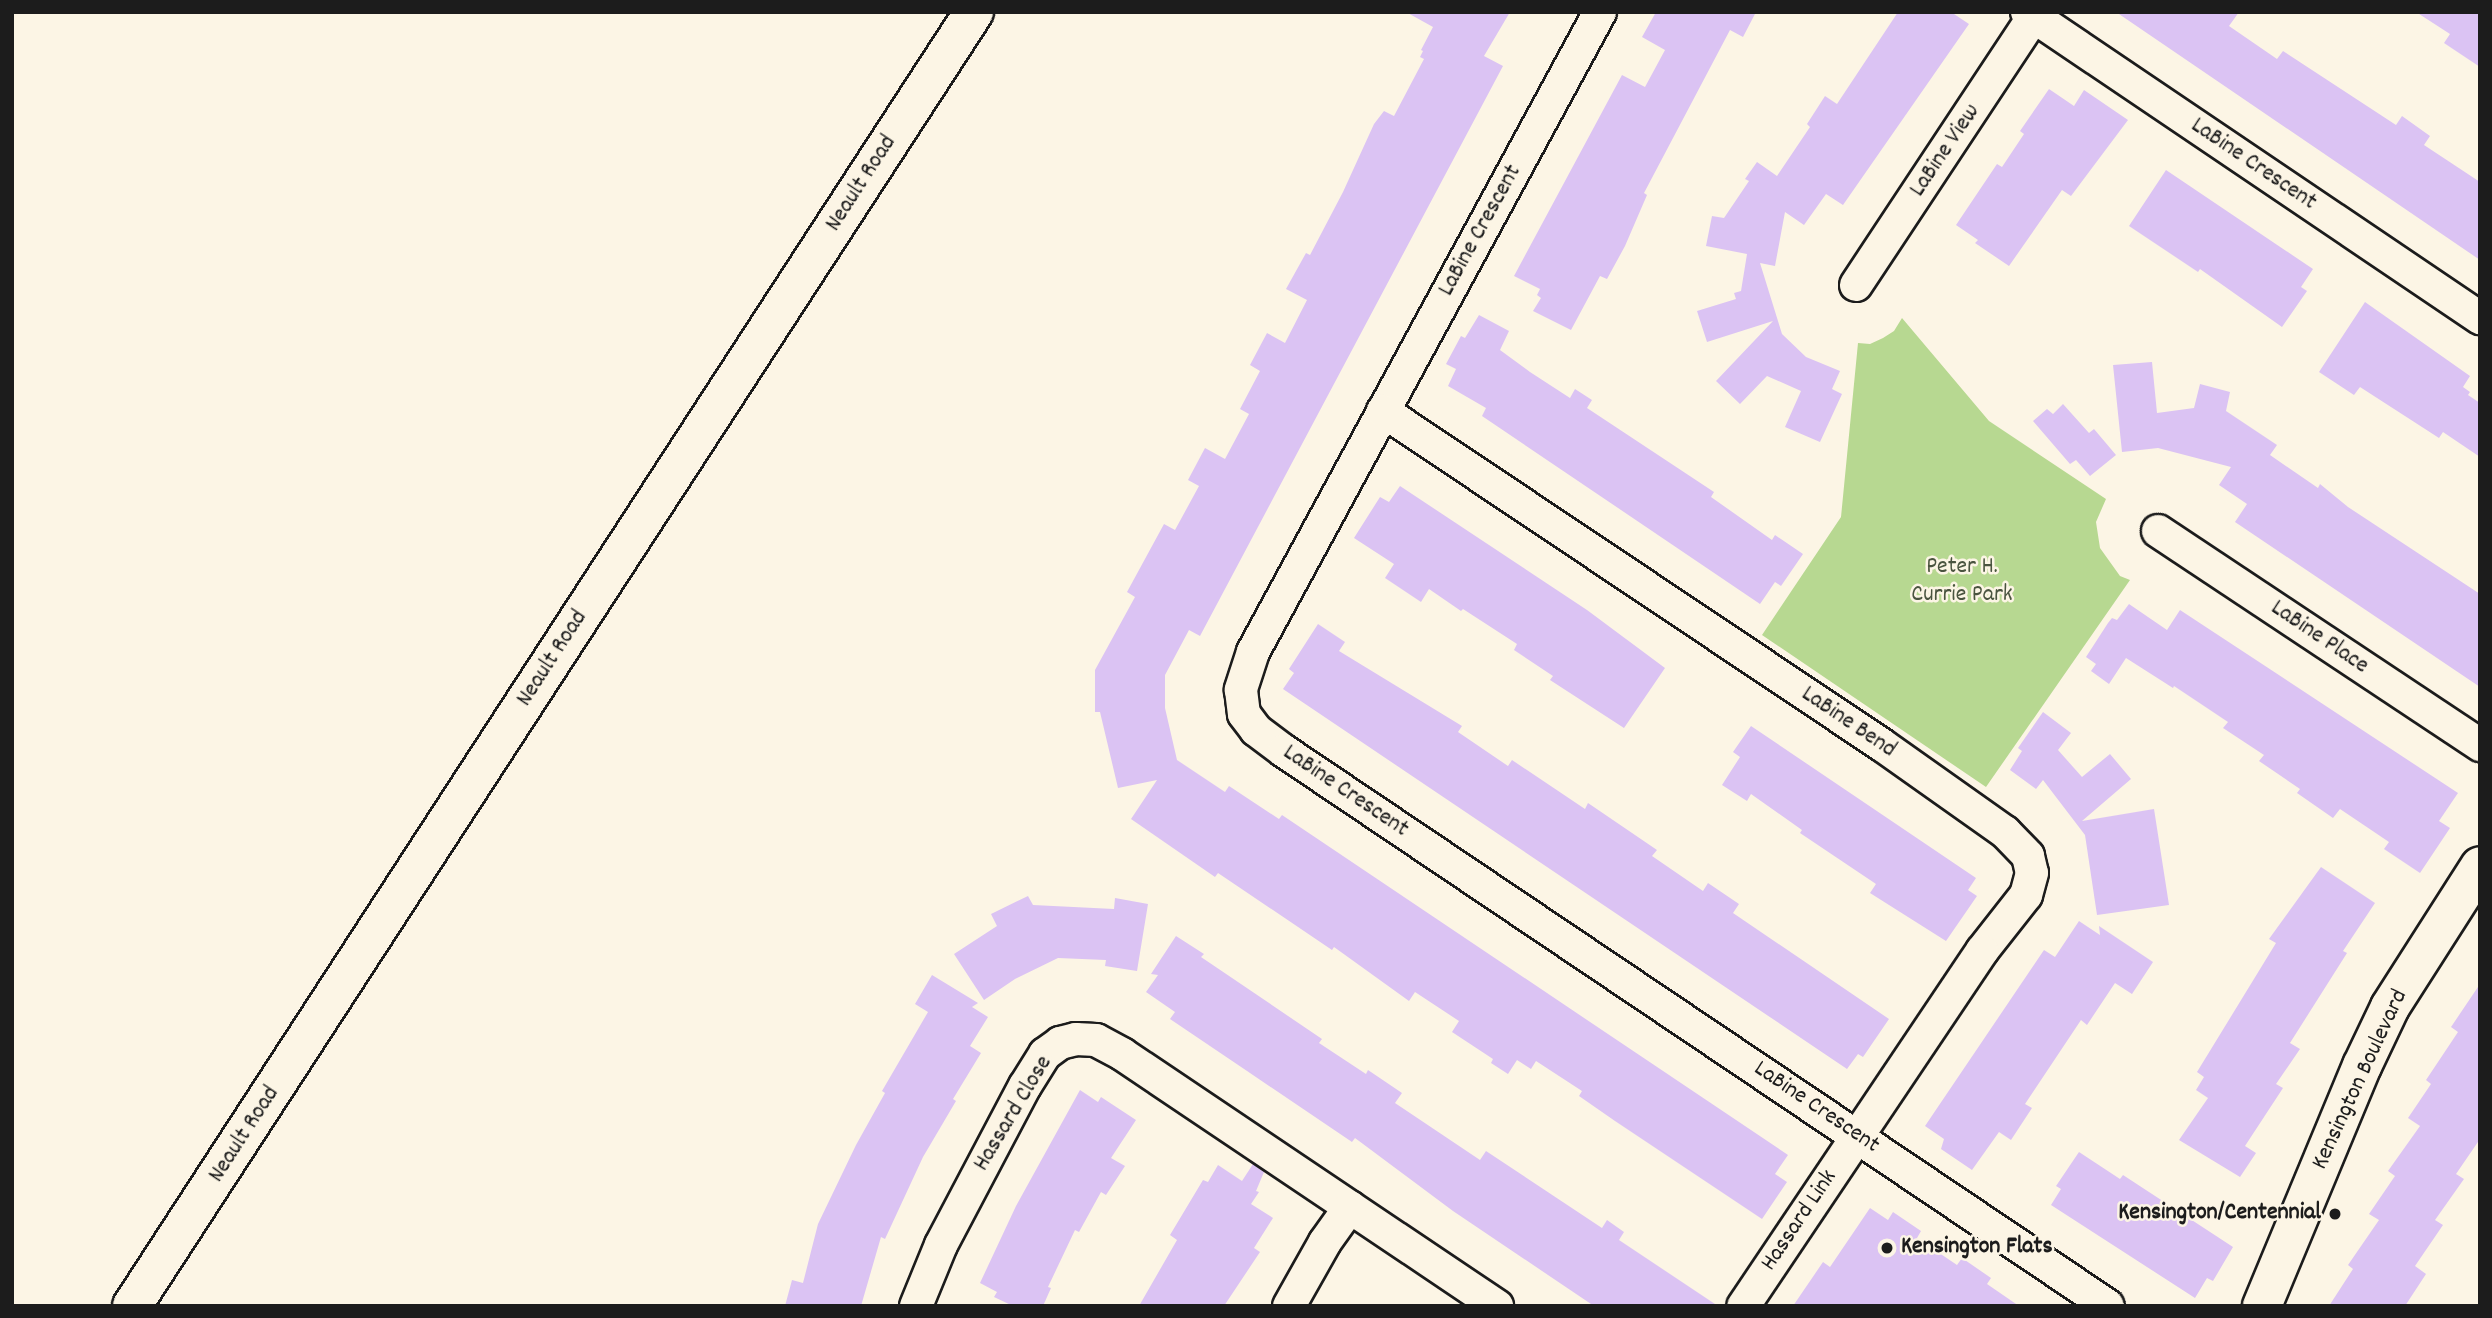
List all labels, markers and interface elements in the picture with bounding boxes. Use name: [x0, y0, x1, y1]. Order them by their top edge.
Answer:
street label: LaBine View: [1904, 99, 1988, 203]
street label: LaBine Crescent: [2185, 112, 2321, 218]
street label: Neault Road: [820, 130, 904, 238]
street label: LaBine Crescent: [1433, 160, 1529, 302]
park label: Peter H. Currie Park: [1911, 554, 2013, 610]
street label: LaBine Place: [2264, 595, 2374, 681]
street label: Neault Road: [511, 605, 595, 713]
street label: LaBine Bend: [1795, 681, 1901, 765]
street label: LaBine Crescent: [1277, 739, 1413, 845]
street label: Kensington Boulevard: [2307, 986, 2415, 1174]
street label: Hassard Close: [968, 1051, 1060, 1177]
street label: LaBine Crescent: [1748, 1055, 1884, 1161]
street label: Neault Road: [203, 1081, 287, 1189]
street label: Hassard Link: [1756, 1165, 1844, 1277]
place label: Kensington/Centennial: [2118, 1200, 2321, 1228]
marker: Kensington/Centennial: [2327, 1206, 2343, 1222]
place label: Kensington Flats: [1901, 1234, 2053, 1262]
marker: Kensington Flats: [1879, 1240, 1895, 1256]

